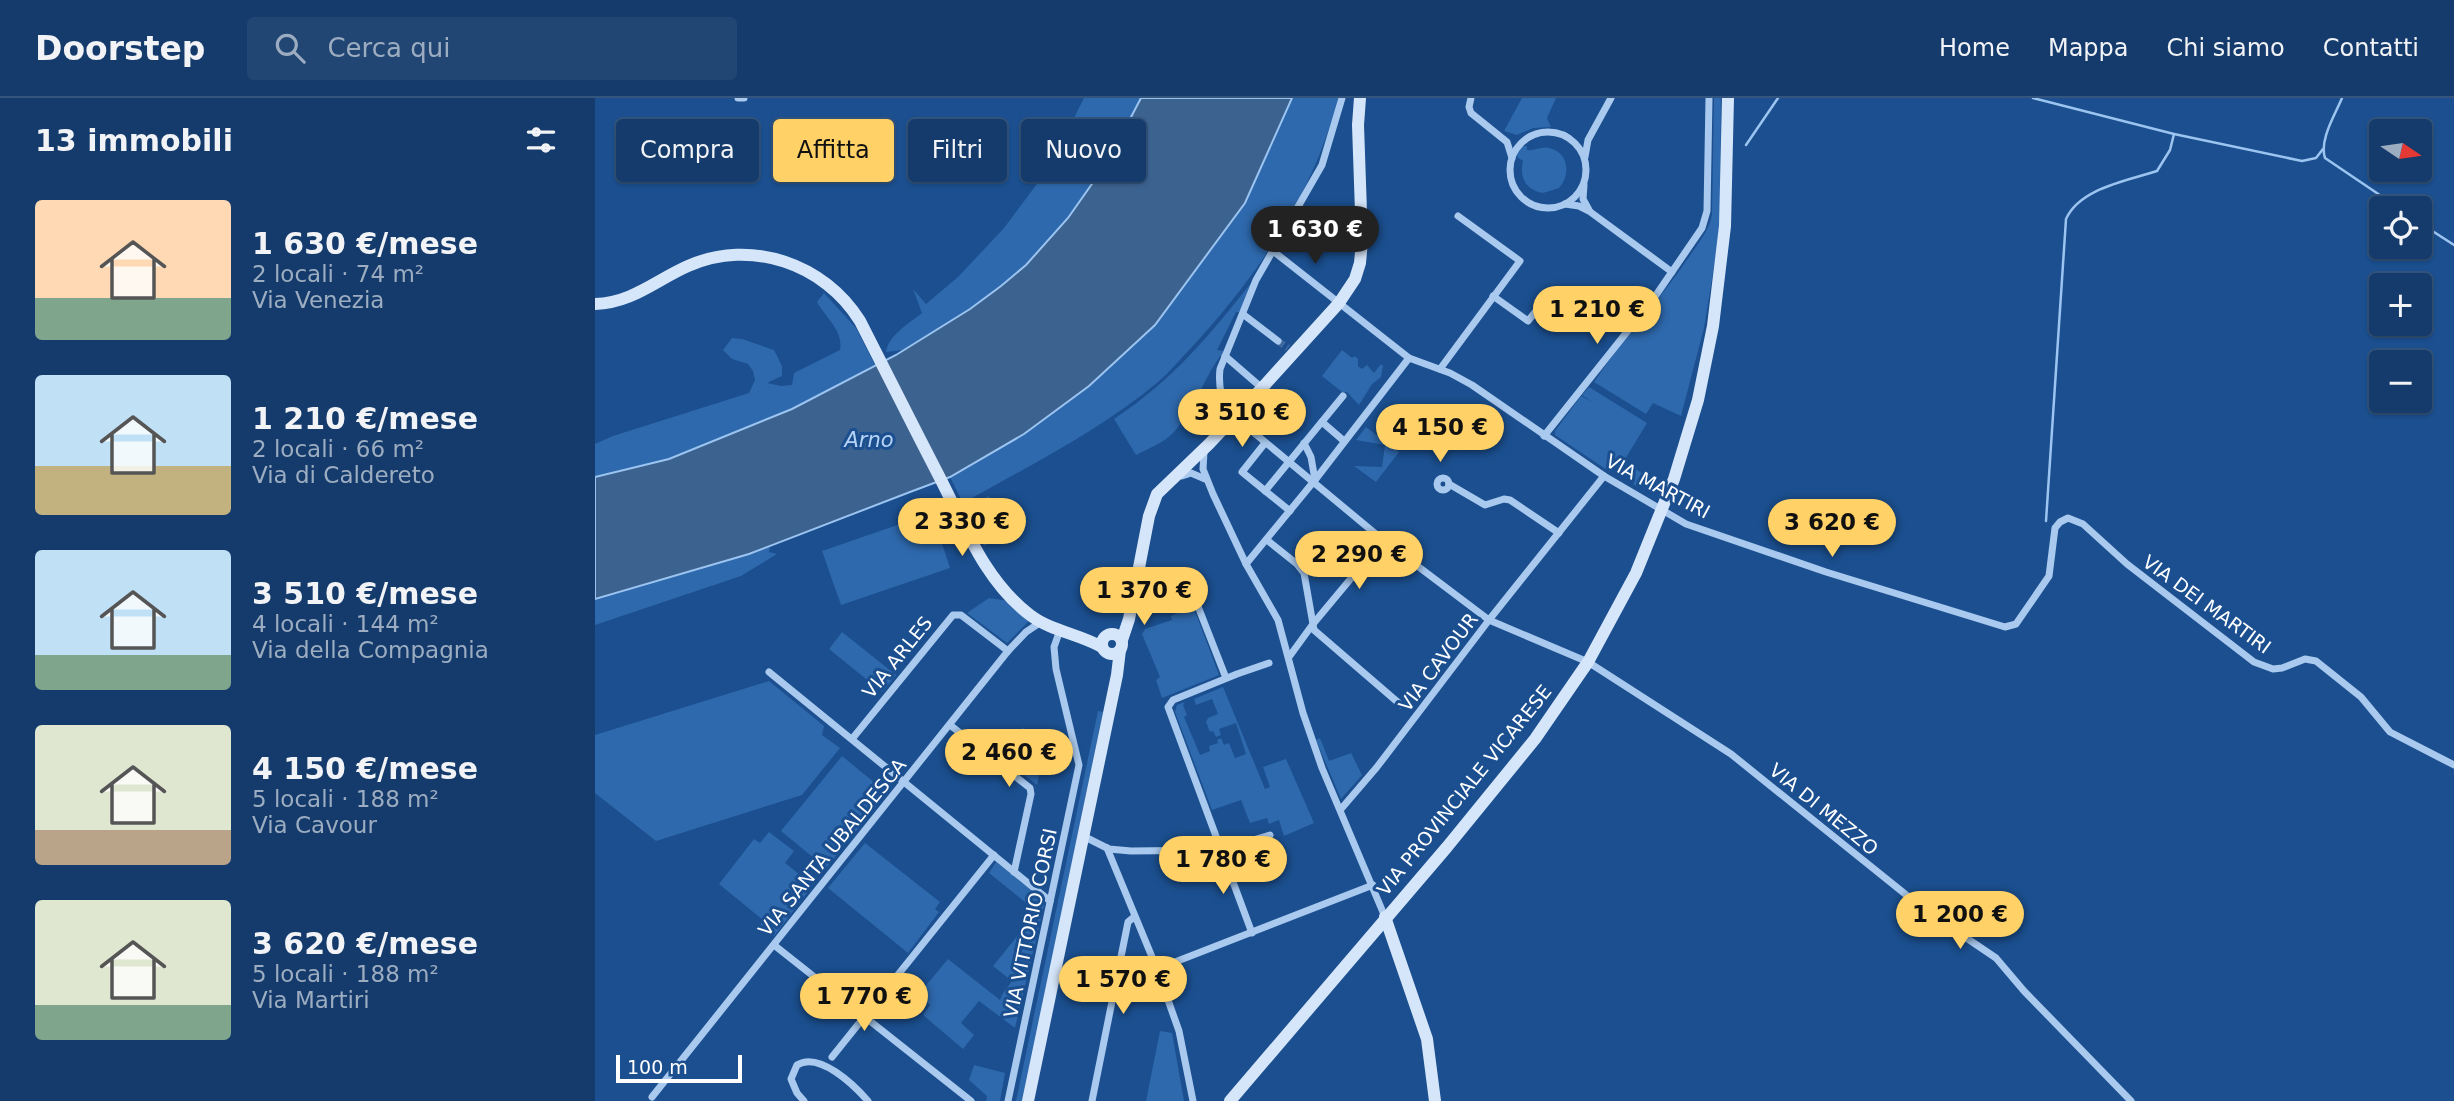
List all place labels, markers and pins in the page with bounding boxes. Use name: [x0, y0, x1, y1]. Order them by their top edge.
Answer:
pin: 1 630 €: [1250, 206, 1380, 266]
pin: 1 210 €: [1532, 286, 1662, 346]
pin: 3 510 €: [1177, 390, 1307, 449]
pin: 4 150 €: [1375, 404, 1505, 464]
pin: 2 330 €: [897, 498, 1027, 558]
pin: 3 620 €: [1767, 500, 1897, 559]
pin: 2 290 €: [1294, 532, 1424, 591]
pin: 1 370 €: [1079, 568, 1209, 627]
pin: 2 460 €: [944, 730, 1074, 789]
pin: 1 780 €: [1158, 836, 1288, 896]
pin: 1 200 €: [1895, 892, 2025, 951]
pin: 1 570 €: [1058, 956, 1188, 1016]
pin: 1 770 €: [799, 974, 929, 1033]

